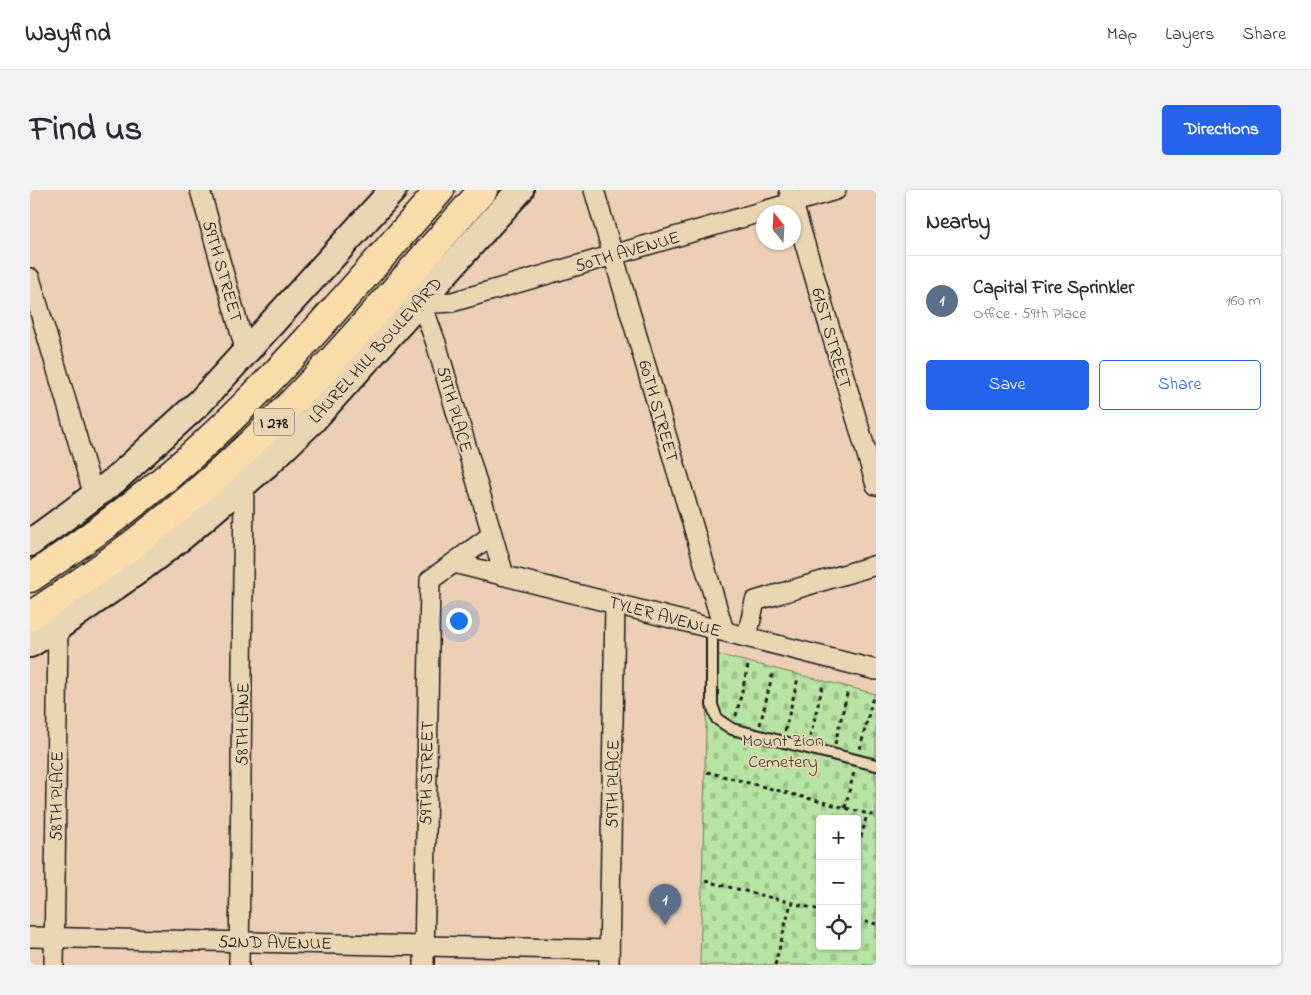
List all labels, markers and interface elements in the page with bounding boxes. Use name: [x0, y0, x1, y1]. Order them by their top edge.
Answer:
text: Wayfind: [25, 17, 111, 52]
text: Map: [1107, 22, 1137, 48]
text: Layers: [1165, 22, 1215, 48]
text: Share: [1243, 22, 1286, 48]
text: Find us: [30, 105, 142, 156]
button: Directions: [1162, 105, 1281, 155]
north arrow: [756, 205, 801, 250]
text: Nearby: [926, 208, 990, 238]
street label: 59TH STREET: [194, 218, 248, 326]
street label: 50TH AVENUE: [572, 225, 683, 280]
street label: LAUREL HILL BOULEVARD: [304, 272, 449, 430]
text: Capital Fire Sprinkler: [973, 275, 1134, 302]
street label: 61ST STREET: [803, 285, 857, 392]
text: 1: [939, 289, 945, 313]
text: 160 m: [1226, 289, 1261, 313]
text: Office · 59th Place: [973, 302, 1086, 326]
street label: 60TH STREET: [630, 358, 684, 466]
button: Save: [926, 360, 1089, 410]
button: Share: [1099, 360, 1261, 410]
street label: 59TH PLACE: [428, 363, 478, 456]
road number: I 278: [254, 408, 294, 436]
street label: TYLER AVENUE: [605, 590, 724, 645]
your location: [446, 608, 472, 634]
street label: 58TH LANE: [230, 682, 258, 766]
street label: 59TH STREET: [414, 720, 442, 826]
park label: Mount Zion Cemetery: [742, 729, 824, 776]
street label: 59TH PLACE: [600, 739, 628, 829]
street label: 58TH PLACE: [44, 751, 72, 841]
map controls: [816, 815, 861, 950]
button: +: [816, 815, 861, 860]
button: −: [816, 860, 861, 905]
pin: 1: [649, 884, 681, 925]
button: locate: [816, 905, 861, 950]
street label: 52ND AVENUE: [218, 930, 332, 958]

